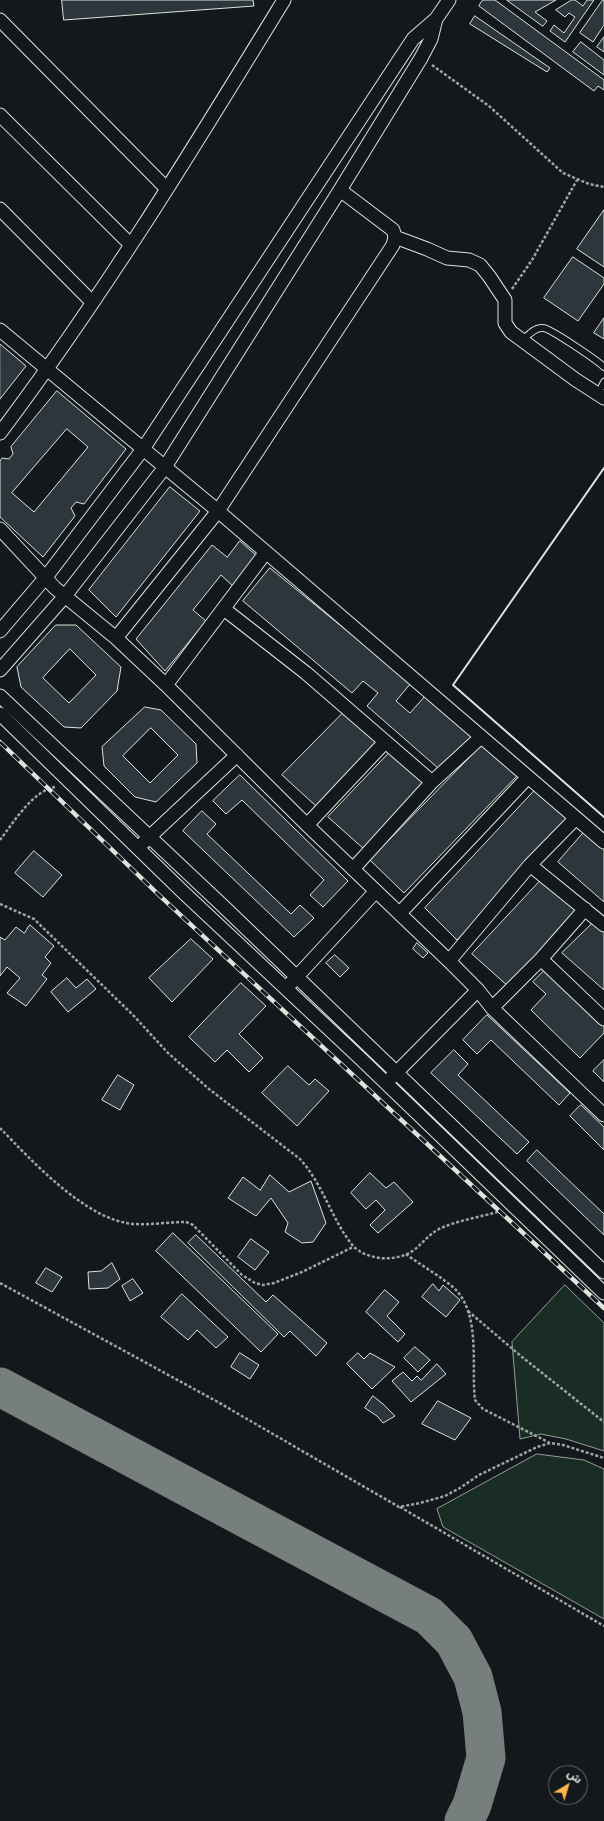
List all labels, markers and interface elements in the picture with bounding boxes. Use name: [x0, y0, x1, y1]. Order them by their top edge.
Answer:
north arrow: [548, 1765, 588, 1805]
text: ش: [565, 1766, 585, 1786]

